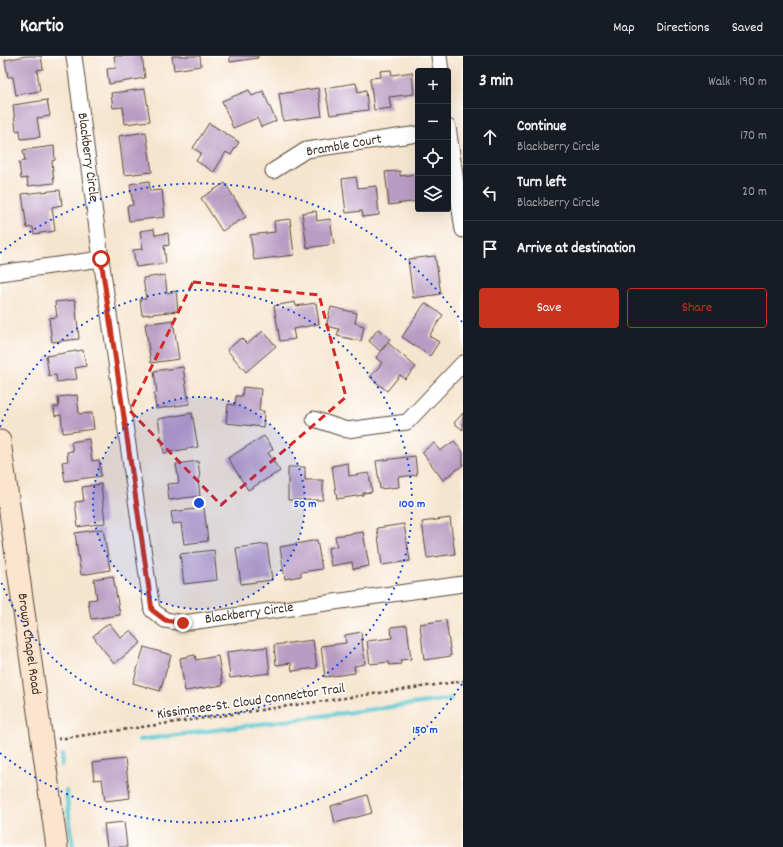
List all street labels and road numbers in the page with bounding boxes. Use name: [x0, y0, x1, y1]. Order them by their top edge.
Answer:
street label: Blackberry Circle: [72, 112, 103, 203]
street label: Bramble Court: [305, 130, 383, 162]
street label: Brown Chapel Road: [11, 592, 46, 696]
street label: Blackberry Circle: [204, 598, 295, 630]
street label: Kissimmee-St. Cloud Connector Trail: [156, 679, 347, 725]

